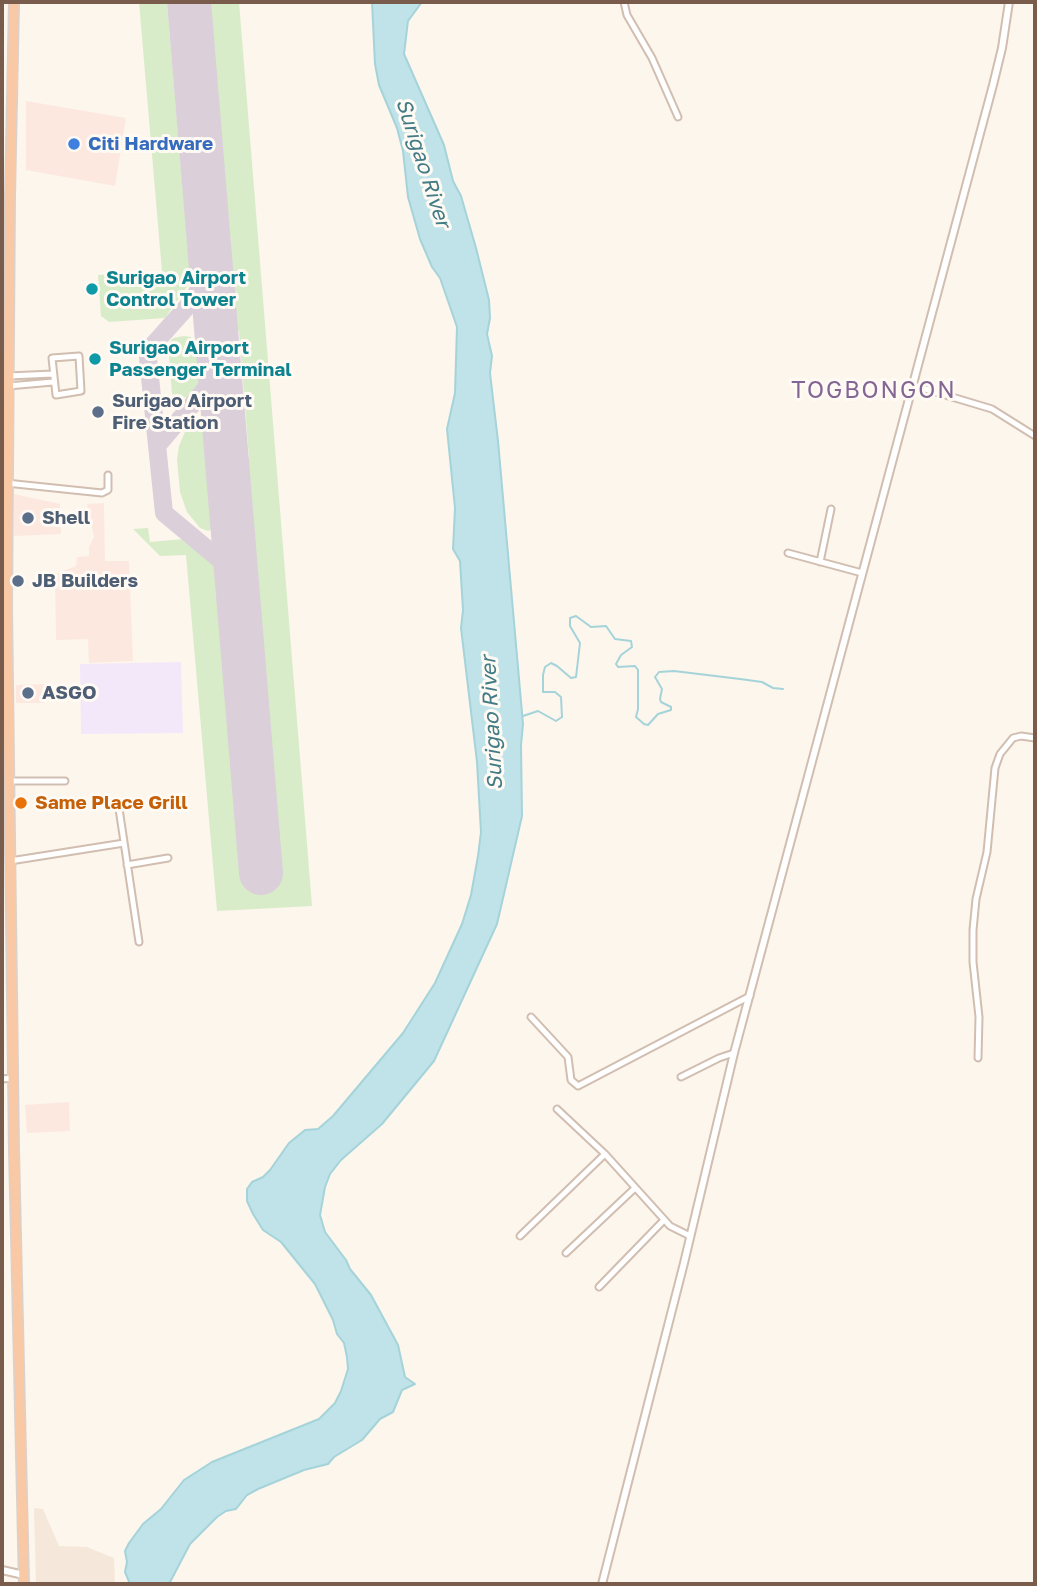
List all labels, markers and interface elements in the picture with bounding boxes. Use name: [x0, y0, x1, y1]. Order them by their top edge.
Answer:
water label: Surigao River: [390, 95, 456, 231]
place label: Citi Hardware: [88, 133, 213, 155]
marker: Citi Hardware: [66, 136, 82, 152]
place label: Surigao Airport Control Tower: [106, 267, 246, 311]
marker: Surigao Airport Control Tower: [84, 281, 100, 297]
place label: Surigao Airport Passenger Terminal: [109, 337, 292, 381]
marker: Surigao Airport Passenger Terminal: [87, 351, 103, 367]
district label: TOGBONGON: [792, 377, 956, 405]
place label: Surigao Airport Fire Station: [112, 390, 252, 434]
marker: Surigao Airport Fire Station: [90, 404, 106, 420]
place label: Shell: [42, 507, 90, 529]
marker: Shell: [20, 510, 36, 526]
place label: JB Builders: [32, 570, 138, 592]
marker: JB Builders: [10, 573, 26, 589]
water label: Surigao River: [476, 655, 508, 791]
place label: ASGO: [42, 682, 97, 704]
marker: ASGO: [20, 685, 36, 701]
place label: Same Place Grill: [35, 792, 188, 814]
marker: Same Place Grill: [13, 795, 29, 811]

